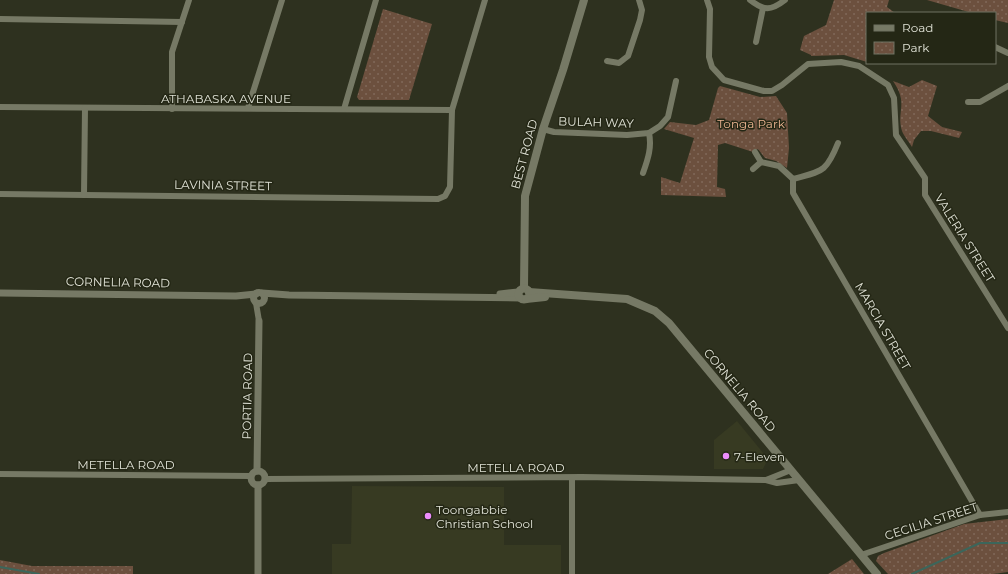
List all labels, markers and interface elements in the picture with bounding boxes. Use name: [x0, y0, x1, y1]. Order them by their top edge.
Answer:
legend: [866, 12, 996, 64]
text: Road: [902, 20, 933, 35]
text: Park: [902, 40, 930, 55]
street label: ATHABASKA AVENUE: [161, 91, 291, 106]
street label: BULAH WAY: [558, 113, 634, 131]
park label: Tonga Park: [717, 116, 786, 131]
street label: BEST ROAD: [508, 117, 541, 190]
street label: LAVINIA STREET: [174, 177, 272, 193]
street label: VALERIA STREET: [932, 191, 998, 285]
street label: CORNELIA ROAD: [66, 274, 170, 290]
street label: MARCIA STREET: [852, 280, 914, 372]
street label: CORNELIA ROAD: [701, 345, 779, 435]
street label: PORTIA ROAD: [239, 352, 255, 439]
place label: 7-Eleven: [734, 449, 785, 464]
marker: 7-Eleven: [721, 451, 731, 461]
street label: METELLA ROAD: [77, 457, 175, 472]
street label: METELLA ROAD: [467, 460, 565, 475]
street label: CECILIA STREET: [883, 499, 979, 543]
place label: Toongabbie Christian School: [436, 502, 533, 531]
marker: Toongabbie Christian School: [423, 511, 433, 521]

